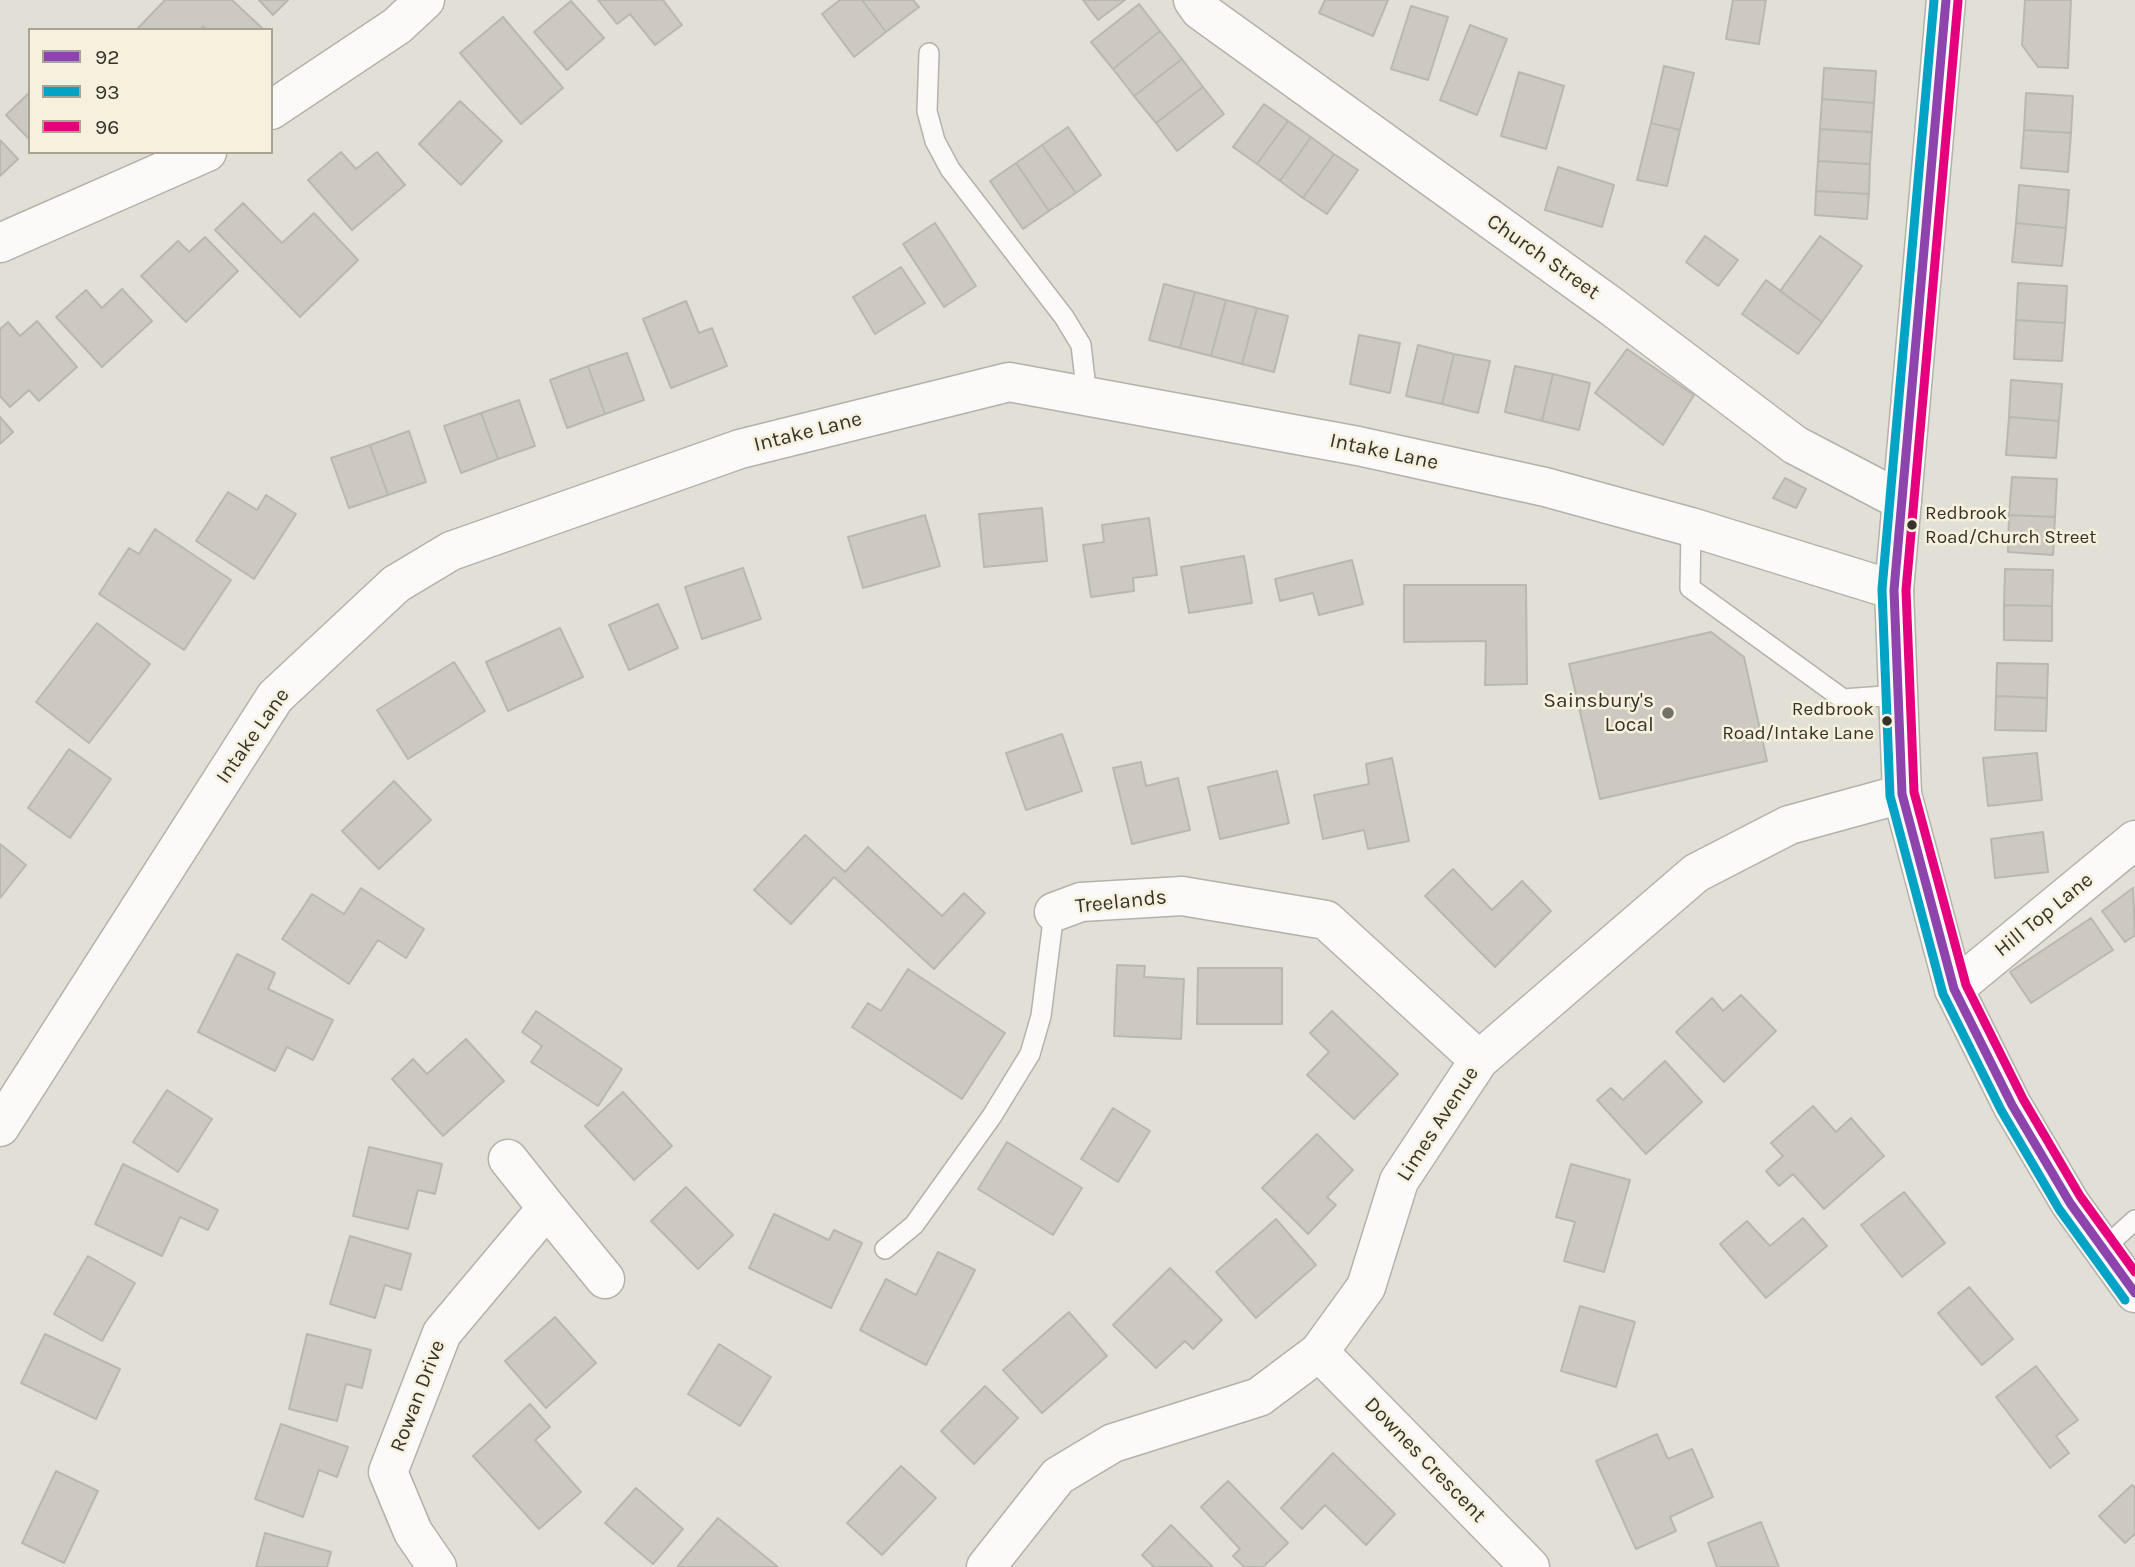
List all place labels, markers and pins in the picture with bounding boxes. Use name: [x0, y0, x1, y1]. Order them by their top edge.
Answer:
place label: Redbrook Road/Church Street: [1925, 503, 2096, 547]
marker: Redbrook Road/Church Street: [1905, 518, 1919, 532]
place label: Sainsbury's Local: [1543, 688, 1654, 738]
place label: Redbrook Road/Intake Lane: [1722, 699, 1874, 743]
marker: Sainsbury's Local: [1660, 705, 1676, 721]
marker: Redbrook Road/Intake Lane: [1880, 714, 1894, 728]

